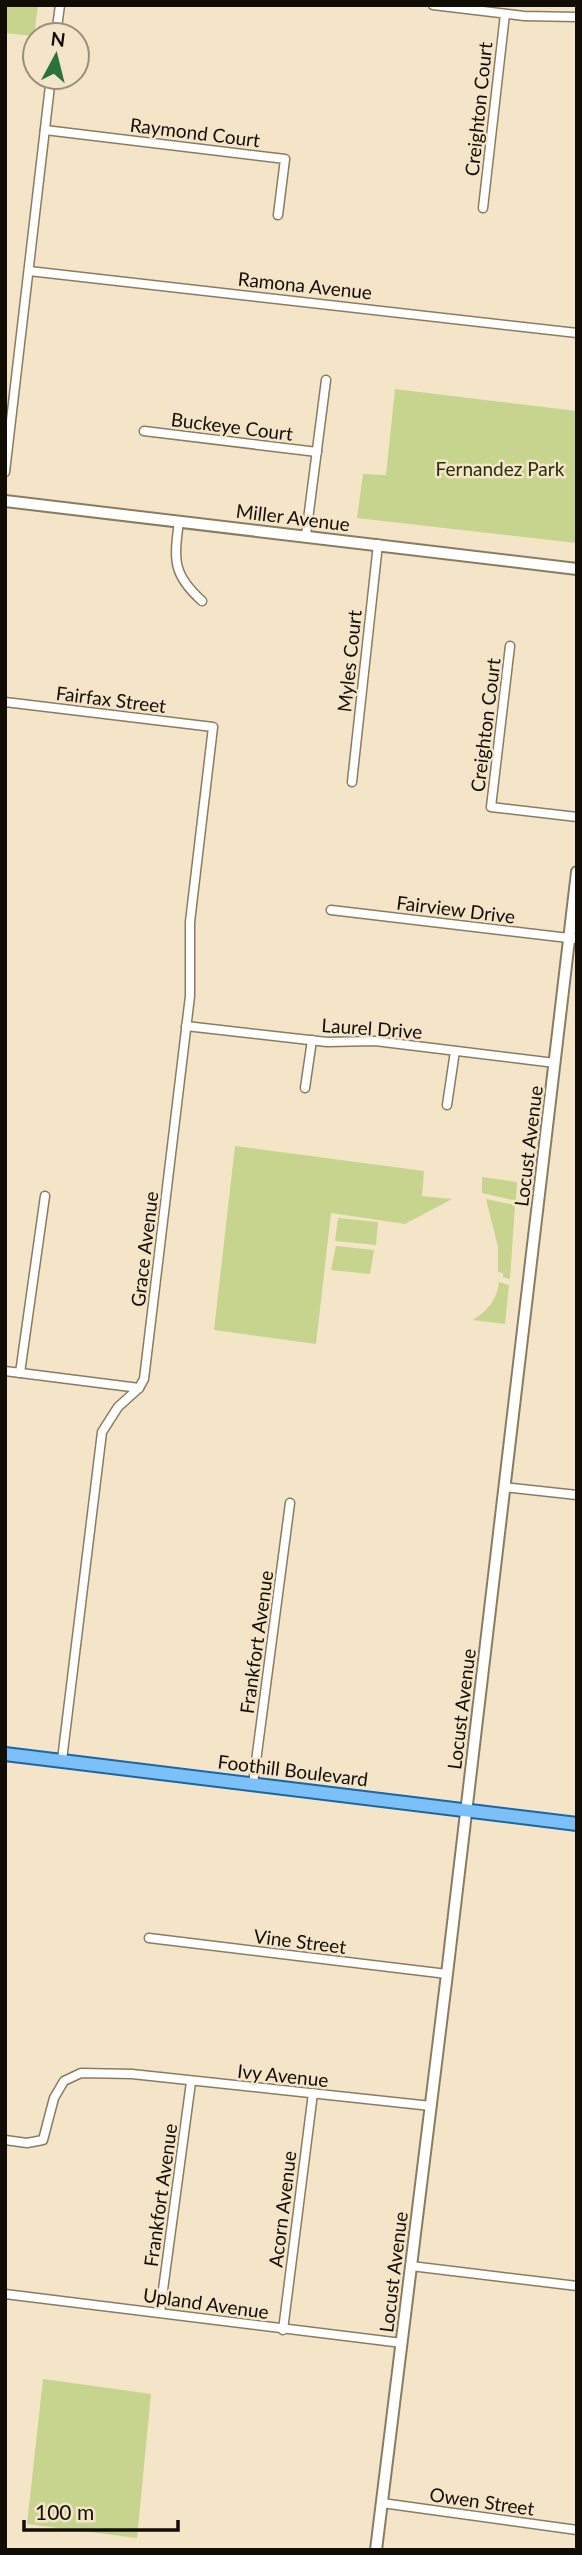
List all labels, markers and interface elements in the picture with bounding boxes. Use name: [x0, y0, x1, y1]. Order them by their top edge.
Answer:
north arrow: [21, 21, 91, 91]
text: N: [49, 26, 67, 51]
street label: Creighton Court: [460, 41, 496, 177]
street label: Raymond Court: [129, 113, 262, 151]
street label: Ramona Avenue: [237, 267, 373, 303]
street label: Buckeye Court: [170, 407, 294, 445]
park label: Fernandez Park: [436, 457, 565, 480]
street label: Miller Avenue: [235, 499, 351, 535]
street label: Myles Court: [332, 609, 366, 713]
street label: Creighton Court: [465, 657, 505, 793]
street label: Fairfax Street: [55, 681, 168, 717]
street label: Fairview Drive: [395, 890, 517, 928]
street label: Laurel Drive: [321, 1013, 423, 1043]
street label: Locust Avenue: [509, 1084, 547, 1208]
street label: Grace Avenue: [126, 1190, 162, 1308]
street label: Frankfort Avenue: [235, 1569, 277, 1715]
street label: Locust Avenue: [442, 1647, 480, 1771]
street label: Foothill Boulevard: [217, 1749, 369, 1791]
street label: Vine Street: [252, 1924, 348, 1958]
street label: Ivy Avenue: [236, 2059, 330, 2091]
street label: Frankfort Avenue: [139, 2122, 181, 2268]
street label: Acorn Avenue: [263, 2150, 301, 2268]
street label: Locust Avenue: [374, 2210, 412, 2334]
street label: Upland Avenue: [142, 2283, 270, 2323]
street label: Owen Street: [428, 2482, 536, 2520]
scale bar: [24, 2488, 178, 2532]
text: 100 m: [35, 2499, 94, 2524]

